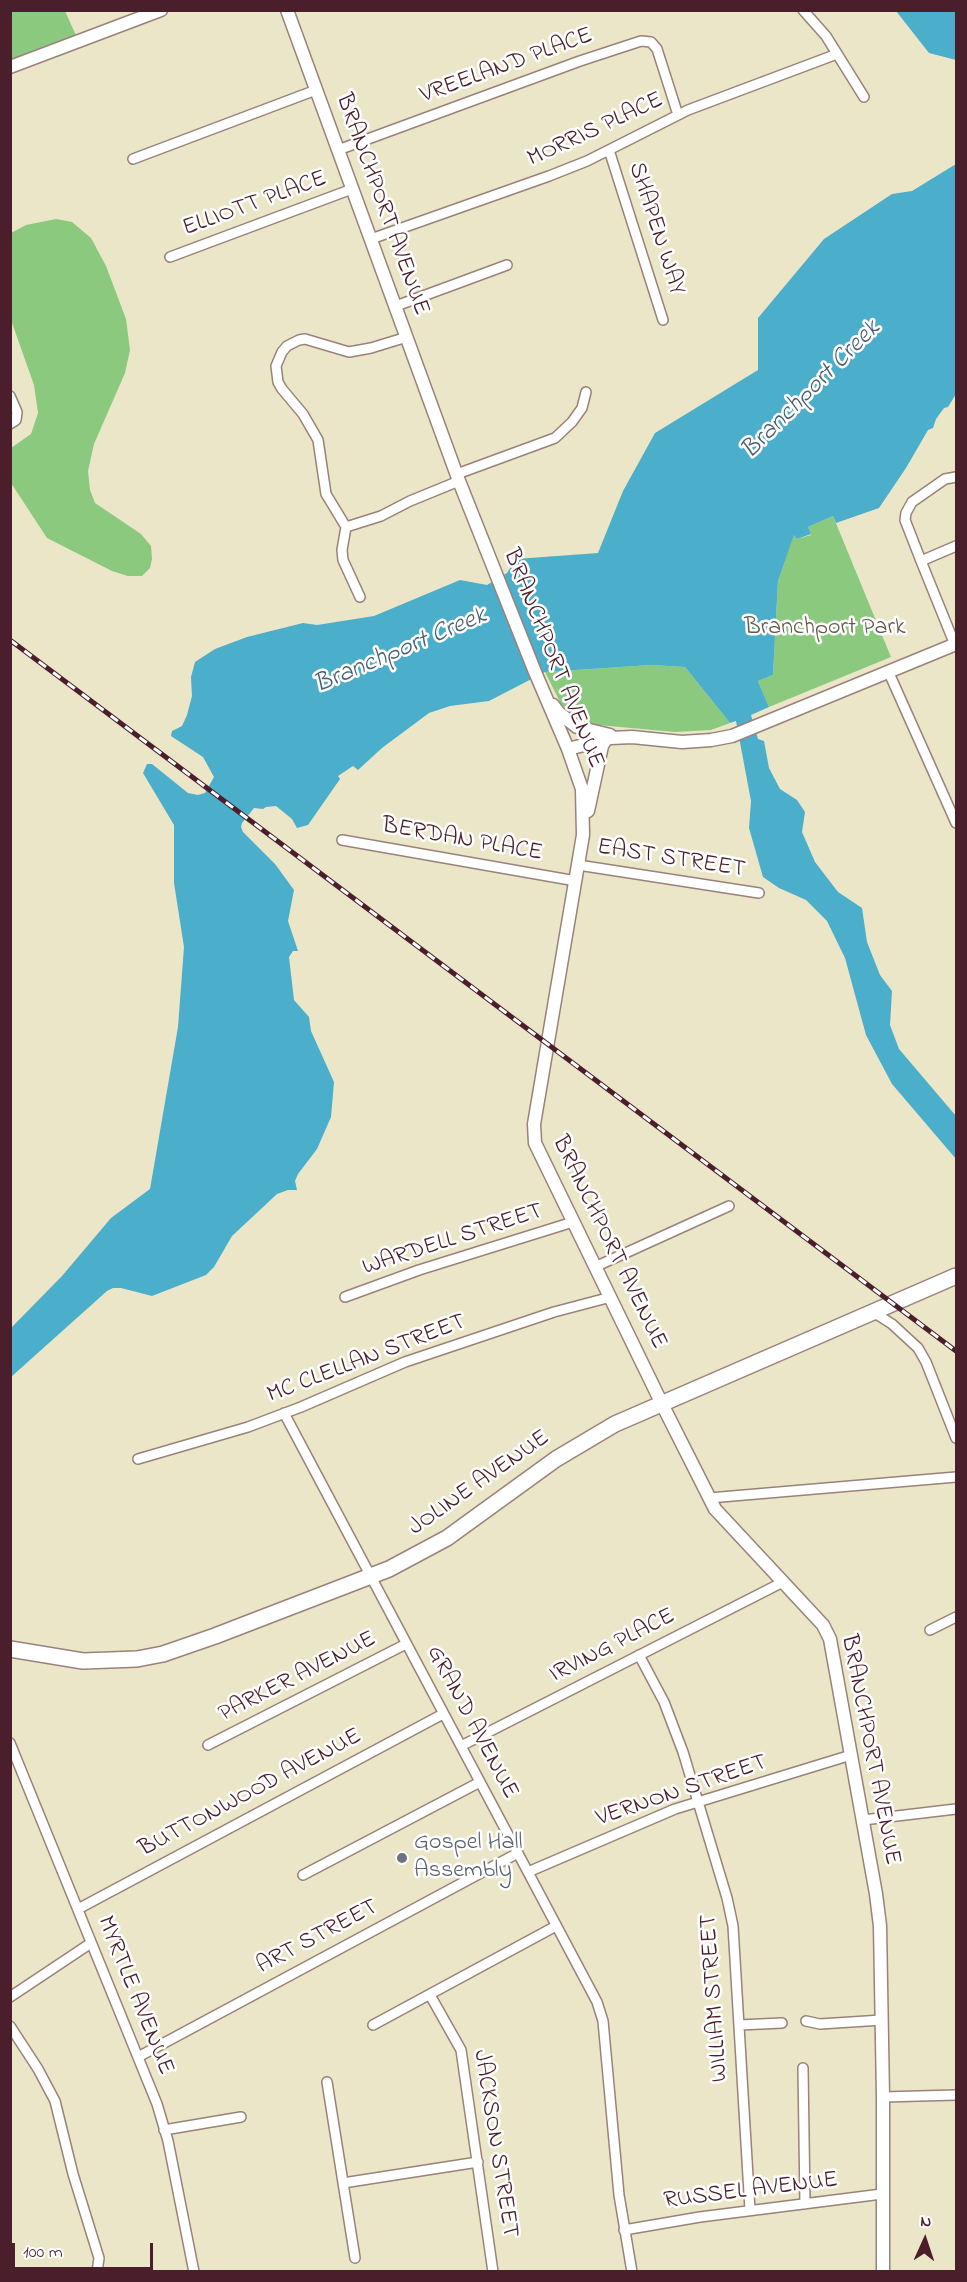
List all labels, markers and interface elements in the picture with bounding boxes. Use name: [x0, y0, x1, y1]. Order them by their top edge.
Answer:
street label: VREELAND PLACE: [417, 23, 597, 111]
street label: MORRIS PLACE: [524, 87, 668, 175]
street label: BRANCHPORT AVENUE: [327, 90, 435, 320]
street label: SHAPEN WAY: [620, 159, 690, 299]
street label: ELLIOTT PLACE: [179, 166, 331, 244]
water label: Branchport Creek: [736, 315, 888, 467]
street label: BRANCHPORT AVENUE: [495, 545, 609, 773]
water label: Branchport Creek: [310, 602, 492, 702]
park label: Branchport Park: [745, 615, 905, 643]
street label: BERDAN PLACE: [380, 813, 544, 869]
street label: EAST STREET: [595, 834, 747, 886]
street label: BRANCHPORT AVENUE: [544, 1132, 672, 1354]
street label: WARDELL STREET: [359, 1198, 547, 1284]
street label: MC CLELLAN STREET: [264, 1309, 470, 1411]
street label: JOLINE AVENUE: [404, 1425, 556, 1543]
street label: IRVING PLACE: [545, 1603, 681, 1691]
street label: PARKER AVENUE: [215, 1626, 381, 1730]
street label: BRANCHPORT AVENUE: [833, 1632, 905, 1868]
street label: GRAND AVENUE: [419, 1641, 523, 1805]
street label: BUTTONWOOD AVENUE: [135, 1723, 367, 1865]
street label: VERNON STREET: [593, 1749, 771, 1835]
place label: Gospel Hall Assembly: [414, 1830, 523, 1886]
marker: Gospel Hall Assembly: [395, 1851, 409, 1865]
street label: ART STREET: [252, 1894, 384, 1982]
street label: MYRTLE AVENUE: [89, 1912, 179, 2080]
street label: WILLIAM STREET: [696, 1913, 736, 2083]
street label: JACKSON STREET: [465, 2048, 523, 2240]
street label: RUSSEL AVENUE: [662, 2167, 840, 2217]
north arrow: [895, 2210, 955, 2270]
text: N: [920, 2210, 932, 2234]
scale bar: [15, 2231, 156, 2269]
text: 100 m: [23, 2240, 63, 2266]

